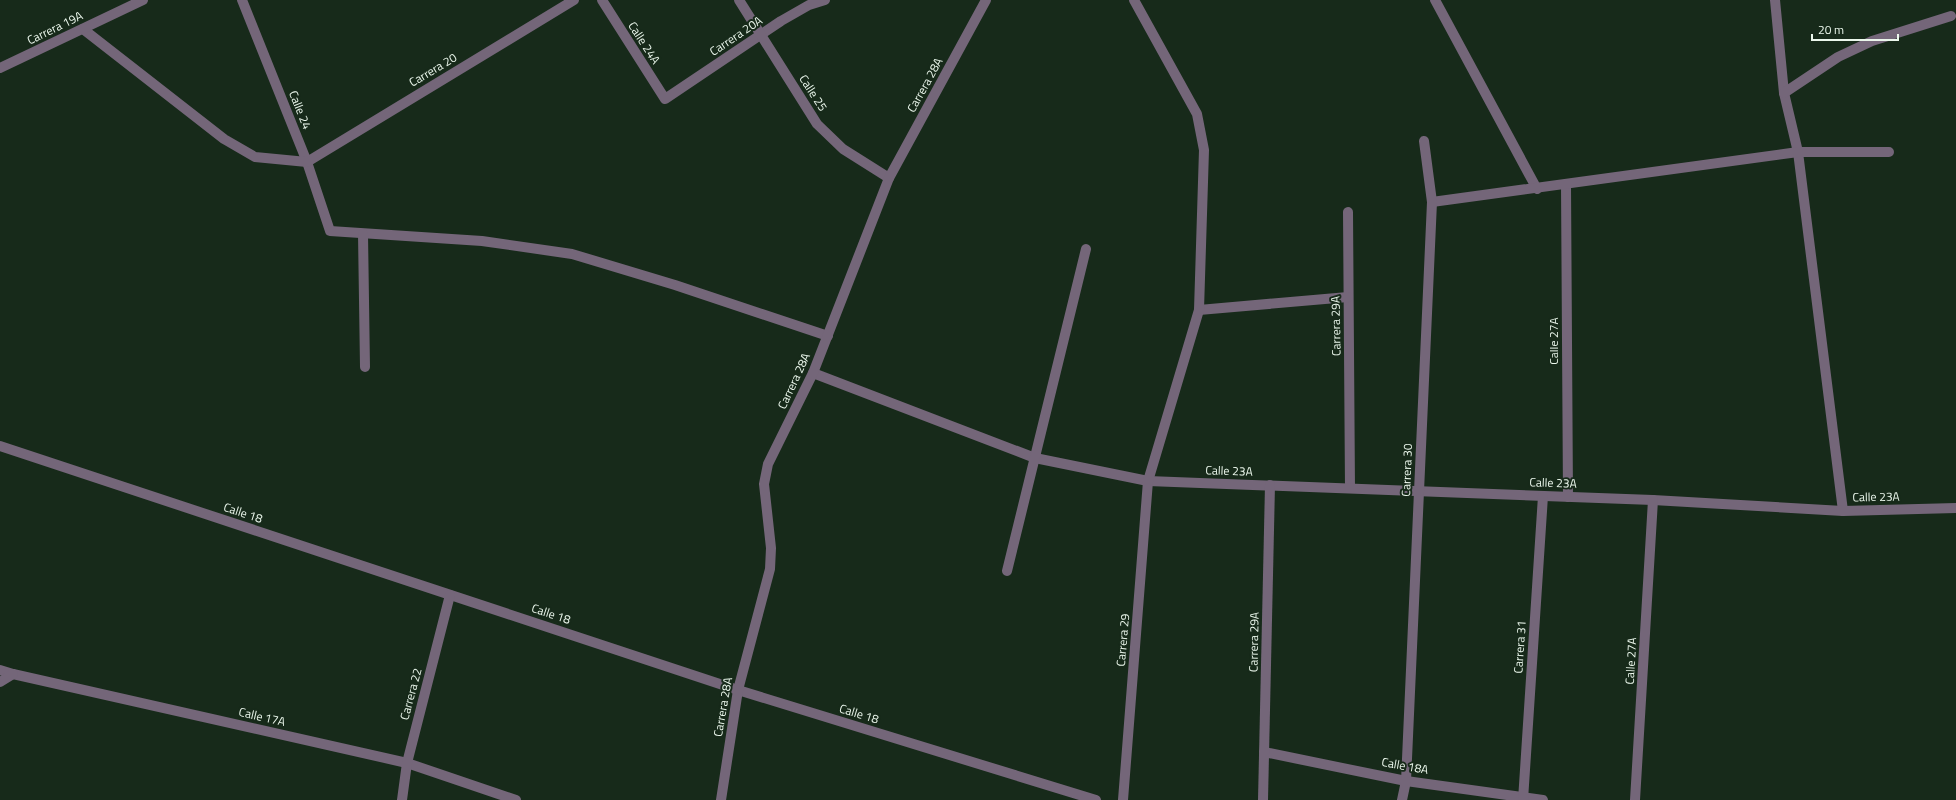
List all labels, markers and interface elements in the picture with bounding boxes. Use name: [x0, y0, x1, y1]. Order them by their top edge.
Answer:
street label: Carrera 19A: [24, 6, 86, 49]
street label: Carrera 20A: [705, 11, 766, 60]
scale bar: [1812, 16, 1898, 42]
street label: Calle 24A: [624, 18, 665, 68]
text: 20 m: [1818, 20, 1844, 39]
street label: Carrera 20: [405, 48, 461, 91]
street label: Carrera 28A: [902, 54, 947, 116]
street label: Calle 25: [794, 71, 832, 115]
street label: Calle 24: [284, 88, 317, 132]
street label: Carrera 29A: [1325, 296, 1346, 356]
street label: Calle 27A: [1544, 317, 1563, 365]
street label: Carrera 28A: [772, 349, 815, 412]
street label: Carrera 30: [1396, 443, 1417, 497]
street label: Calle 23A: [1205, 460, 1253, 481]
street label: Calle 23A: [1529, 472, 1577, 493]
street label: Calle 23A: [1852, 487, 1900, 506]
street label: Calle 18: [221, 497, 265, 528]
street label: Calle 18: [529, 598, 573, 629]
street label: Carrera 29: [1111, 612, 1134, 667]
street label: Carrera 29A: [1243, 612, 1264, 672]
street label: Carrera 31: [1508, 620, 1531, 674]
street label: Calle 27A: [1620, 637, 1641, 685]
street label: Carrera 22: [394, 666, 427, 722]
street label: Carrera 28A: [708, 676, 737, 738]
street label: Calle 18: [837, 699, 881, 729]
street label: Calle 17A: [237, 702, 287, 731]
street label: Calle 18A: [1380, 752, 1430, 779]

